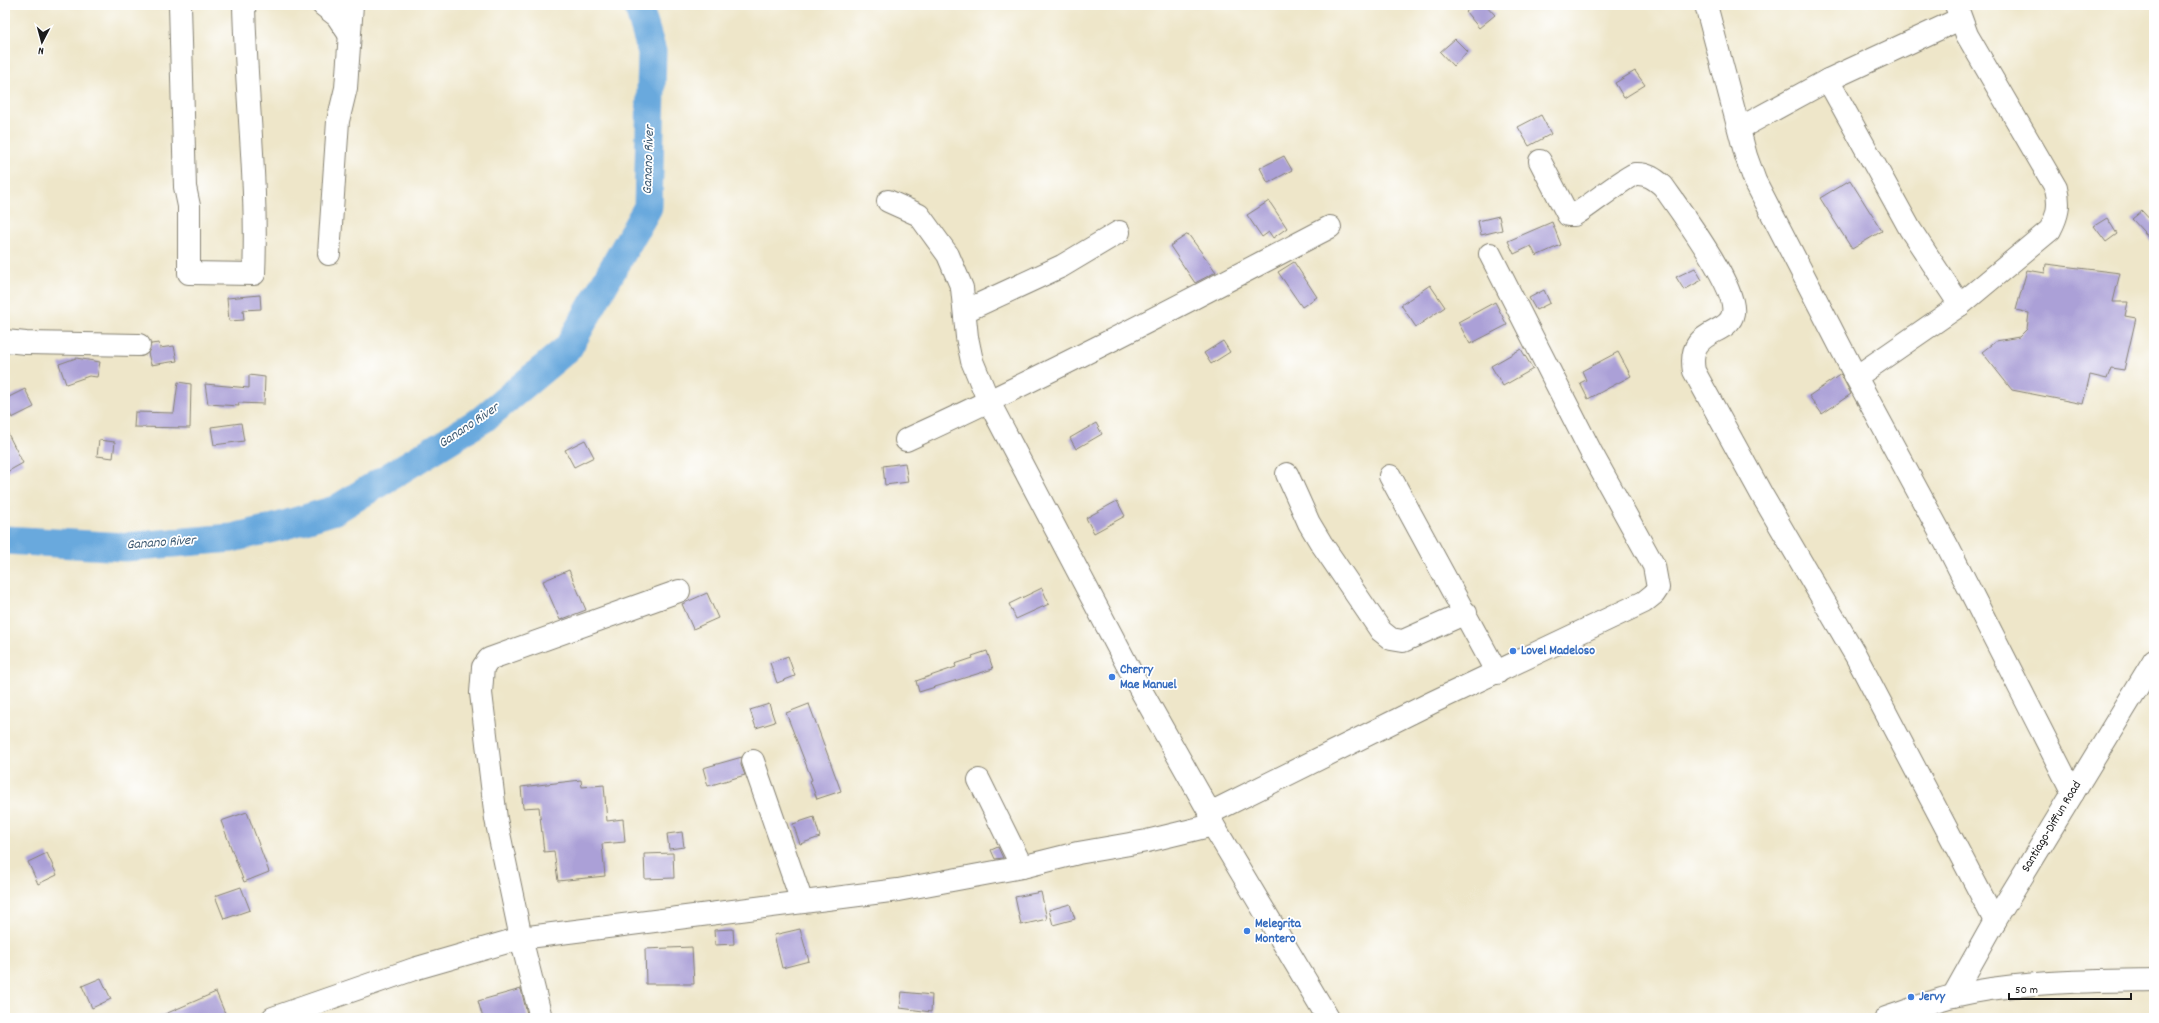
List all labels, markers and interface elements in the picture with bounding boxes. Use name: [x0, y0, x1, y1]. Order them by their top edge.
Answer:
north arrow: [22, 22, 62, 62]
text: N: [37, 42, 45, 58]
water label: Ganano River: [638, 123, 660, 195]
water label: Ganano River: [435, 397, 505, 454]
water label: Ganano River: [126, 530, 198, 555]
place label: Lovel Madeloso: [1521, 642, 1595, 661]
marker: Lovel Madeloso: [1508, 646, 1518, 656]
place label: Cherry Mae Manuel: [1120, 661, 1177, 695]
marker: Cherry Mae Manuel: [1107, 672, 1117, 682]
street label: Santiago-Diffun Road: [2017, 778, 2087, 876]
place label: Melegrita Montero: [1255, 915, 1302, 949]
marker: Melegrita Montero: [1242, 926, 1252, 936]
scale bar: [2009, 975, 2131, 1001]
text: 50 m: [2015, 982, 2038, 999]
place label: Jervy: [1919, 988, 1946, 1007]
marker: Jervy: [1906, 992, 1916, 1002]

